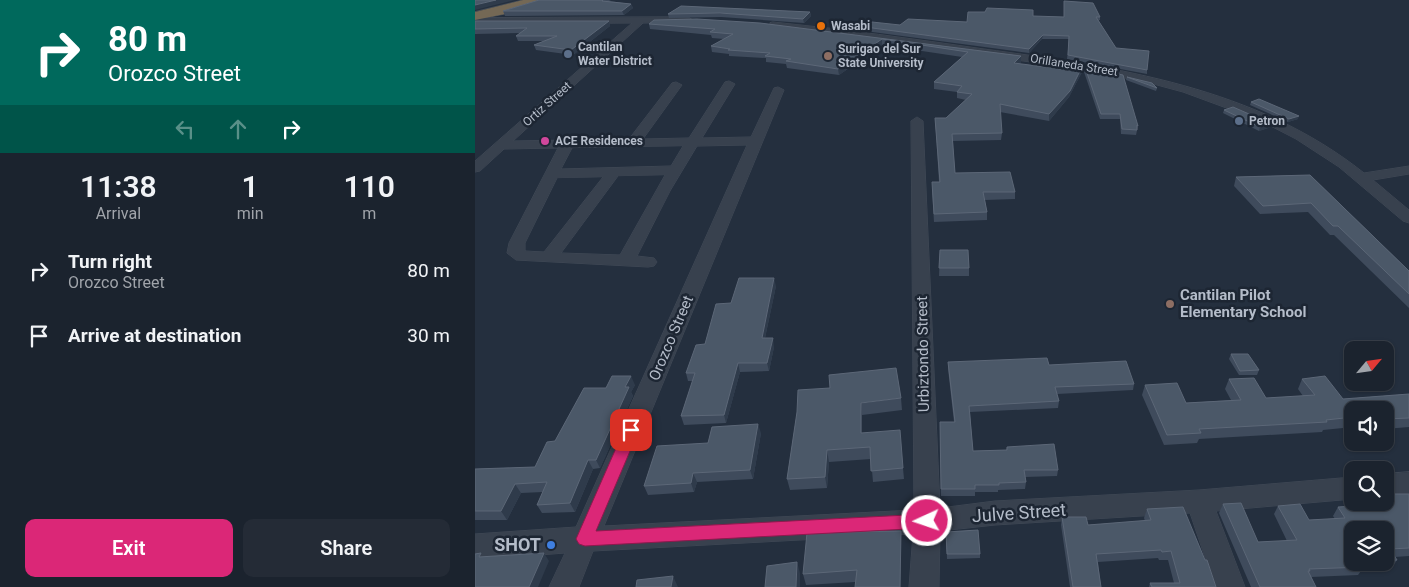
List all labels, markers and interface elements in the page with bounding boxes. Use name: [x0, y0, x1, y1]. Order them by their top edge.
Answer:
text: 80 m: [108, 19, 187, 60]
place label: Wasabi: [831, 19, 870, 33]
icon: right: [25, 20, 90, 85]
marker: Wasabi: [815, 20, 827, 32]
place label: Cantilan Water District: [578, 40, 652, 68]
place label: Surigao del Sur State University: [838, 42, 924, 70]
marker: Cantilan Water District: [562, 48, 574, 60]
marker: Surigao del Sur State University: [822, 50, 834, 62]
street label: Orillaneda Street: [1029, 51, 1119, 79]
text: Orozco Street: [108, 61, 241, 86]
street label: Ortiz Street: [520, 79, 574, 129]
place label: Petron: [1249, 114, 1285, 128]
icon: left: [171, 115, 199, 143]
icon: ahead: [224, 115, 252, 143]
icon: right: [277, 115, 305, 143]
marker: Petron: [1233, 115, 1245, 127]
place label: ACE Residences: [555, 134, 643, 148]
marker: ACE Residences: [539, 135, 551, 147]
text: 11:38: [80, 169, 157, 204]
text: 1: [242, 169, 259, 204]
text: 110: [344, 169, 395, 204]
text: Arrival: [96, 204, 141, 223]
text: min: [237, 204, 264, 223]
text: m: [362, 204, 376, 223]
text: Turn right: [68, 250, 152, 273]
icon: right: [25, 257, 53, 285]
text: 80 m: [407, 259, 450, 282]
text: Orozco Street: [68, 273, 165, 292]
place label: Cantilan Pilot Elementary School: [1180, 286, 1306, 321]
street label: Orozco Street: [645, 293, 697, 383]
street label: Urbiztondo Street: [913, 296, 933, 412]
marker: Cantilan Pilot Elementary School: [1164, 298, 1176, 310]
icon: arrive: [25, 322, 53, 350]
text: Arrive at destination: [68, 324, 241, 347]
text: 30 m: [407, 324, 450, 347]
north arrow: [1344, 341, 1394, 391]
map controls: [1344, 341, 1394, 571]
button: sound: [1344, 401, 1394, 451]
pin: [610, 409, 652, 451]
icon: arrive: [617, 416, 645, 444]
button: search: [1344, 461, 1394, 511]
position arrow: [900, 494, 952, 546]
street label: Julve Street: [971, 499, 1067, 526]
button: Exit: [25, 519, 233, 577]
button: Share: [243, 519, 450, 577]
button: layers: [1344, 521, 1394, 571]
place label: SHOT: [494, 534, 541, 555]
marker: SHOT: [545, 539, 557, 551]

